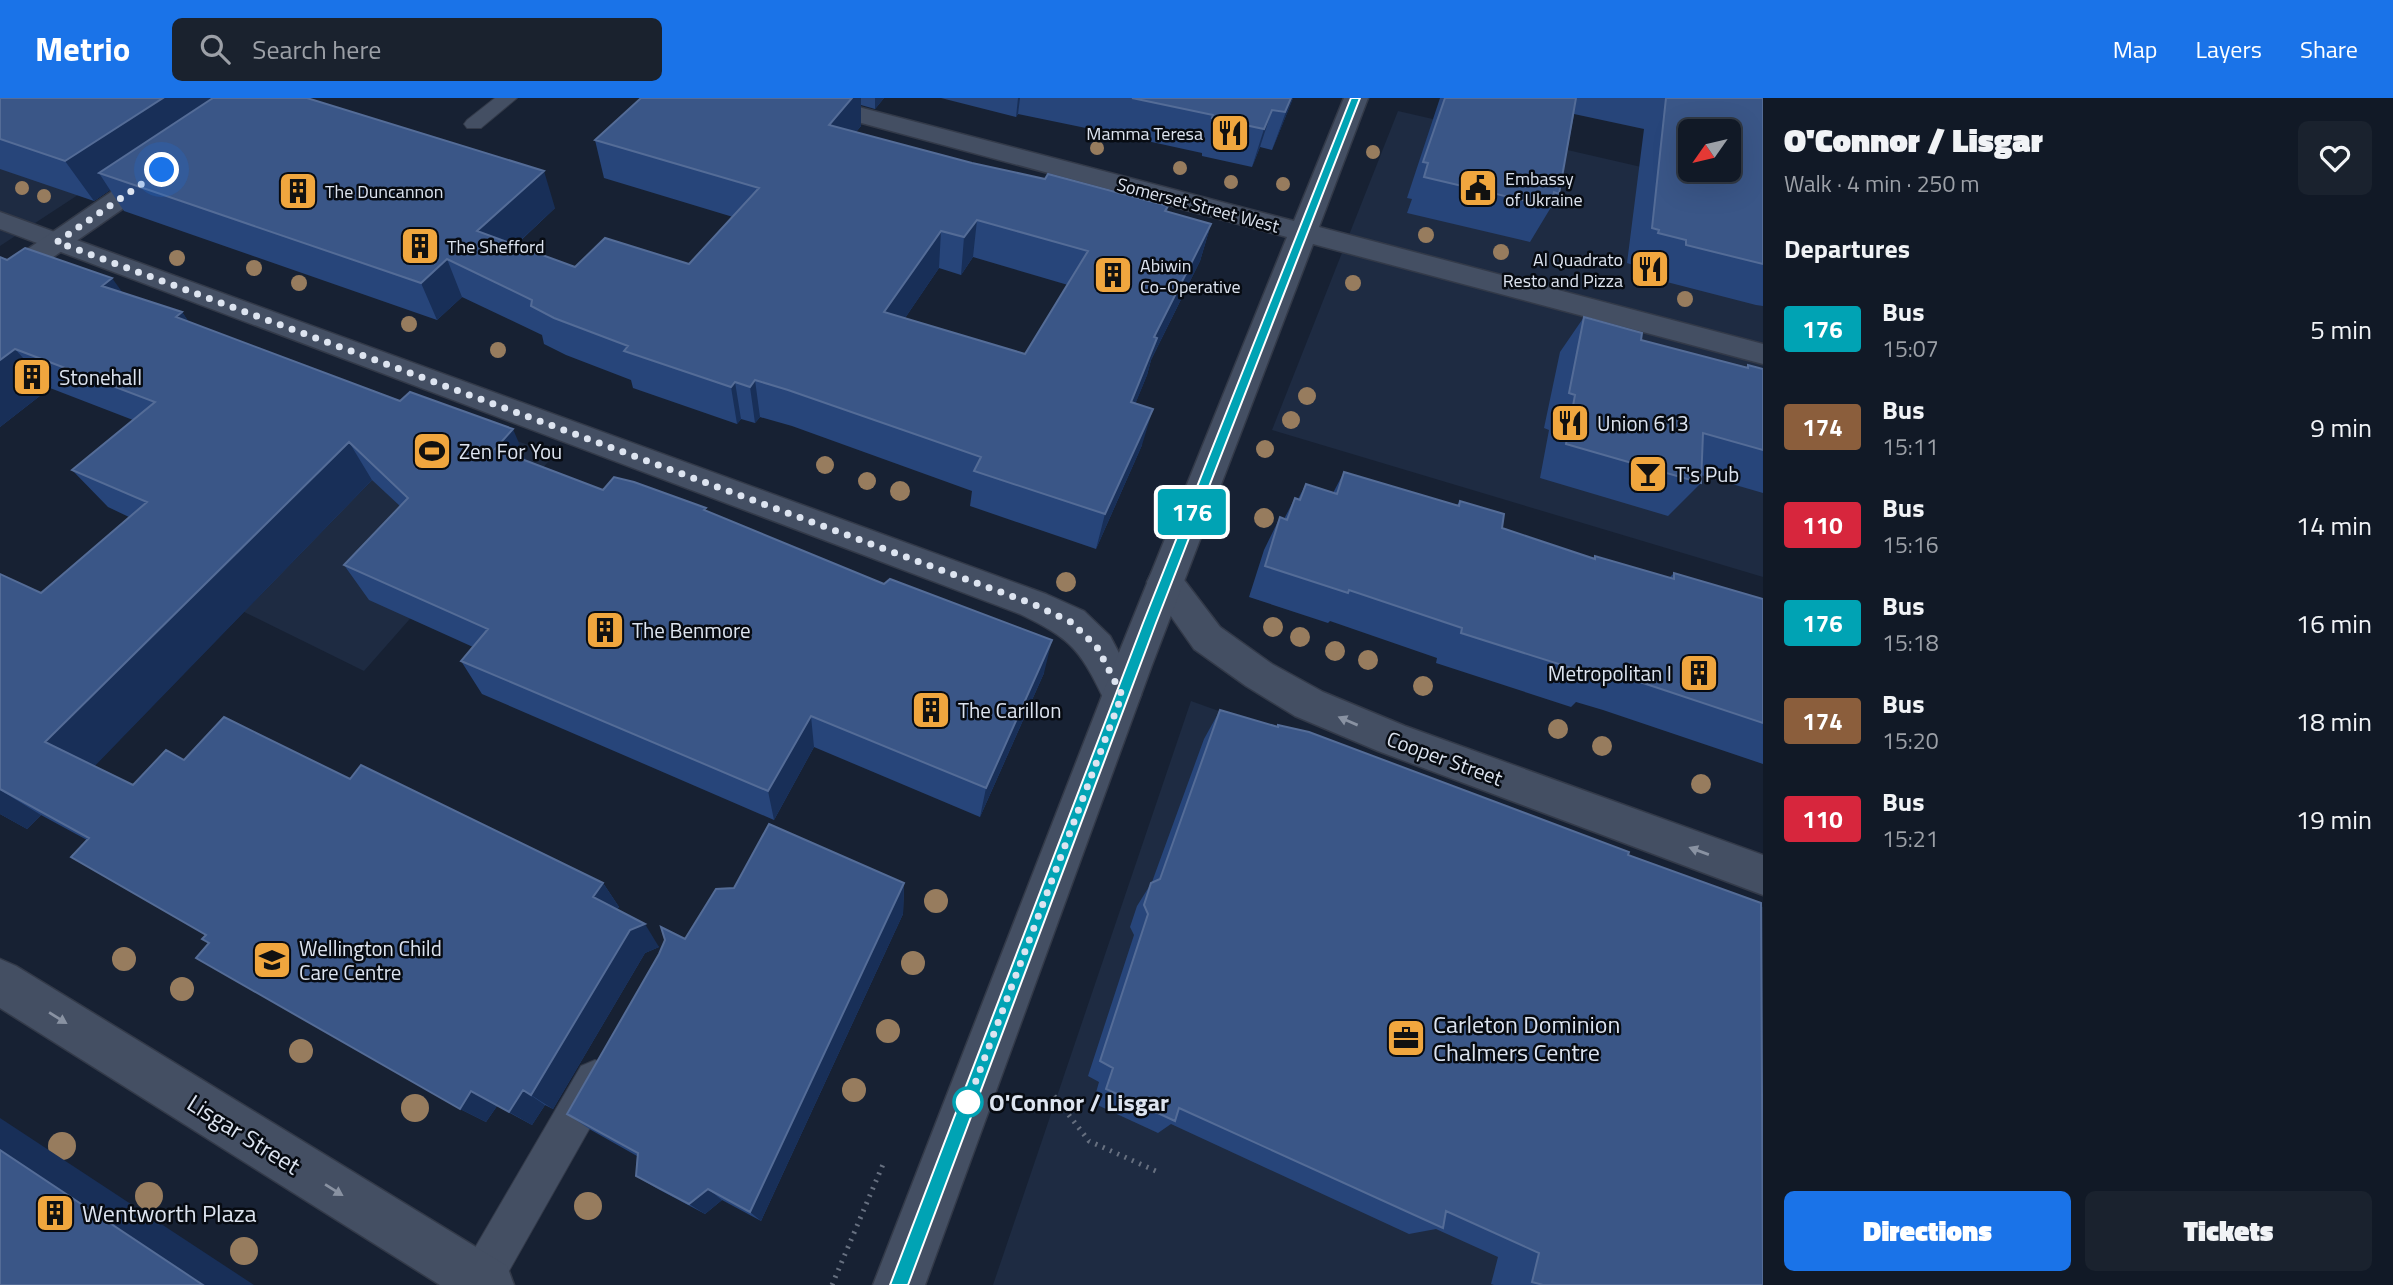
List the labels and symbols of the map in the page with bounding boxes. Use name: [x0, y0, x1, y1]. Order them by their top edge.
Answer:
restaurant icon: Mamma Teresa: [1209, 112, 1251, 154]
north arrow: [1678, 119, 1741, 182]
place label: Mamma Teresa: [1086, 120, 1203, 147]
your location: [144, 152, 179, 187]
place label: Embassy of Ukraine: [1505, 165, 1583, 213]
public building icon: Embassy of Ukraine: [1457, 167, 1499, 209]
building icon: The Duncannon: [277, 170, 319, 212]
street label: Somerset Street West: [1114, 170, 1283, 240]
place label: The Duncannon: [325, 178, 443, 205]
building icon: The Shefford: [399, 225, 441, 267]
place label: The Shefford: [447, 233, 544, 260]
place label: Al Quadrato Resto and Pizza: [1503, 246, 1623, 294]
restaurant icon: Al Quadrato Resto and Pizza: [1629, 248, 1671, 290]
place label: Abiwin Co-Operative: [1140, 252, 1241, 300]
building icon: Abiwin Co-Operative: [1092, 254, 1134, 296]
building icon: Stonehall: [11, 356, 53, 398]
place label: Stonehall: [59, 361, 142, 393]
restaurant icon: Union 613: [1549, 402, 1591, 444]
place label: Union 613: [1597, 407, 1689, 439]
sports icon: Zen For You: [411, 430, 453, 472]
place label: Zen For You: [459, 435, 562, 467]
bar icon: T's Pub: [1627, 453, 1669, 495]
place label: T's Pub: [1675, 458, 1739, 490]
line badge: 176: [1152, 489, 1232, 535]
building icon: The Benmore: [584, 609, 626, 651]
place label: The Benmore: [632, 614, 751, 646]
building icon: Metropolitan I: [1678, 652, 1720, 694]
place label: Metropolitan I: [1548, 657, 1672, 689]
building icon: The Carillon: [910, 689, 952, 731]
place label: The Carillon: [958, 694, 1061, 726]
one-way arrow: [1337, 715, 1358, 726]
street label: Cooper Street: [1383, 722, 1508, 794]
one-way arrow: [1688, 846, 1709, 857]
place label: Wellington Child Care Centre: [299, 932, 442, 988]
school or university icon: Wellington Child Care Centre: [251, 939, 293, 981]
place label: Carleton Dominion Chalmers Centre: [1433, 1006, 1620, 1070]
one-way arrow: [48, 1012, 67, 1025]
office icon: Carleton Dominion Chalmers Centre: [1385, 1017, 1427, 1059]
place label: O'Connor / Lisgar: [989, 1084, 1169, 1120]
street label: Lisgar Street: [180, 1085, 308, 1183]
marker: O'Connor / Lisgar: [953, 1087, 983, 1117]
one-way arrow: [325, 1184, 344, 1197]
building icon: Wentworth Plaza: [34, 1192, 76, 1234]
place label: Wentworth Plaza: [82, 1195, 257, 1231]

